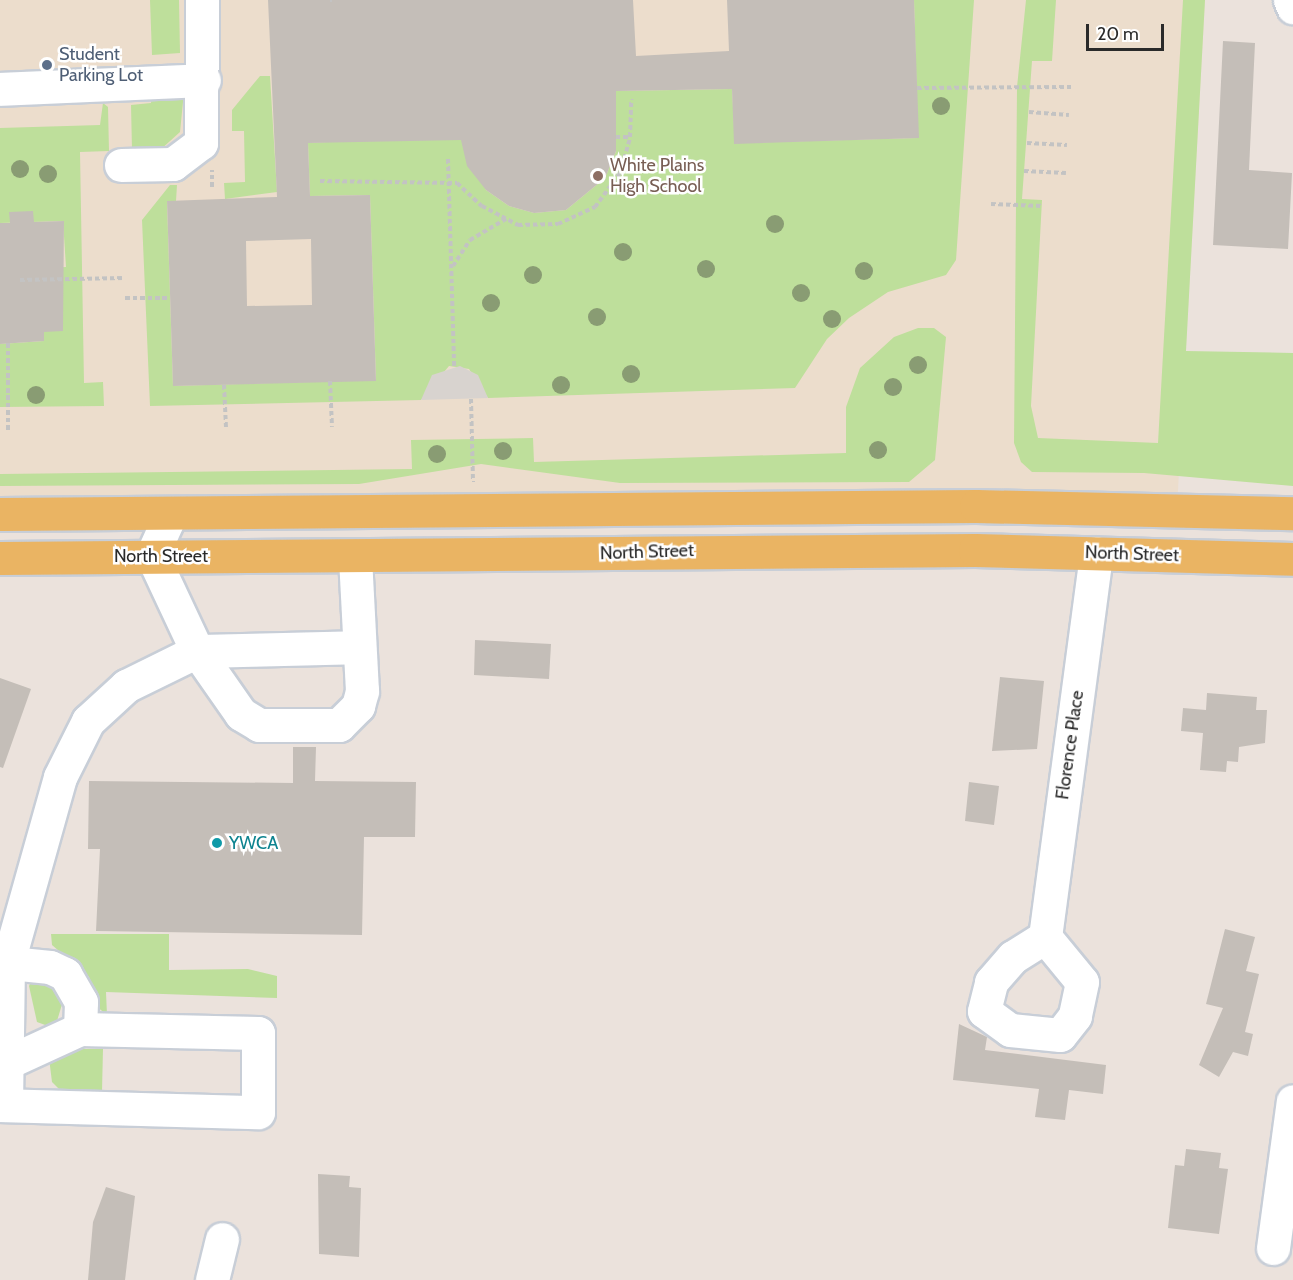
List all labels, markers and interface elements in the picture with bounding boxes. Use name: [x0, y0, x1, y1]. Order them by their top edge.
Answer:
scale bar: [1089, 12, 1167, 50]
text: 20 m: [1097, 23, 1139, 45]
place label: Student Parking Lot: [59, 44, 143, 86]
marker: Student Parking Lot: [40, 58, 54, 72]
place label: White Plains High School: [610, 155, 704, 198]
marker: White Plains High School: [591, 169, 605, 183]
street label: North Street: [600, 540, 694, 564]
street label: North Street: [1085, 542, 1179, 566]
street label: North Street: [114, 545, 208, 567]
street label: Florence Place: [1052, 689, 1088, 801]
place label: YWCA: [229, 832, 278, 854]
marker: YWCA: [210, 836, 224, 850]

